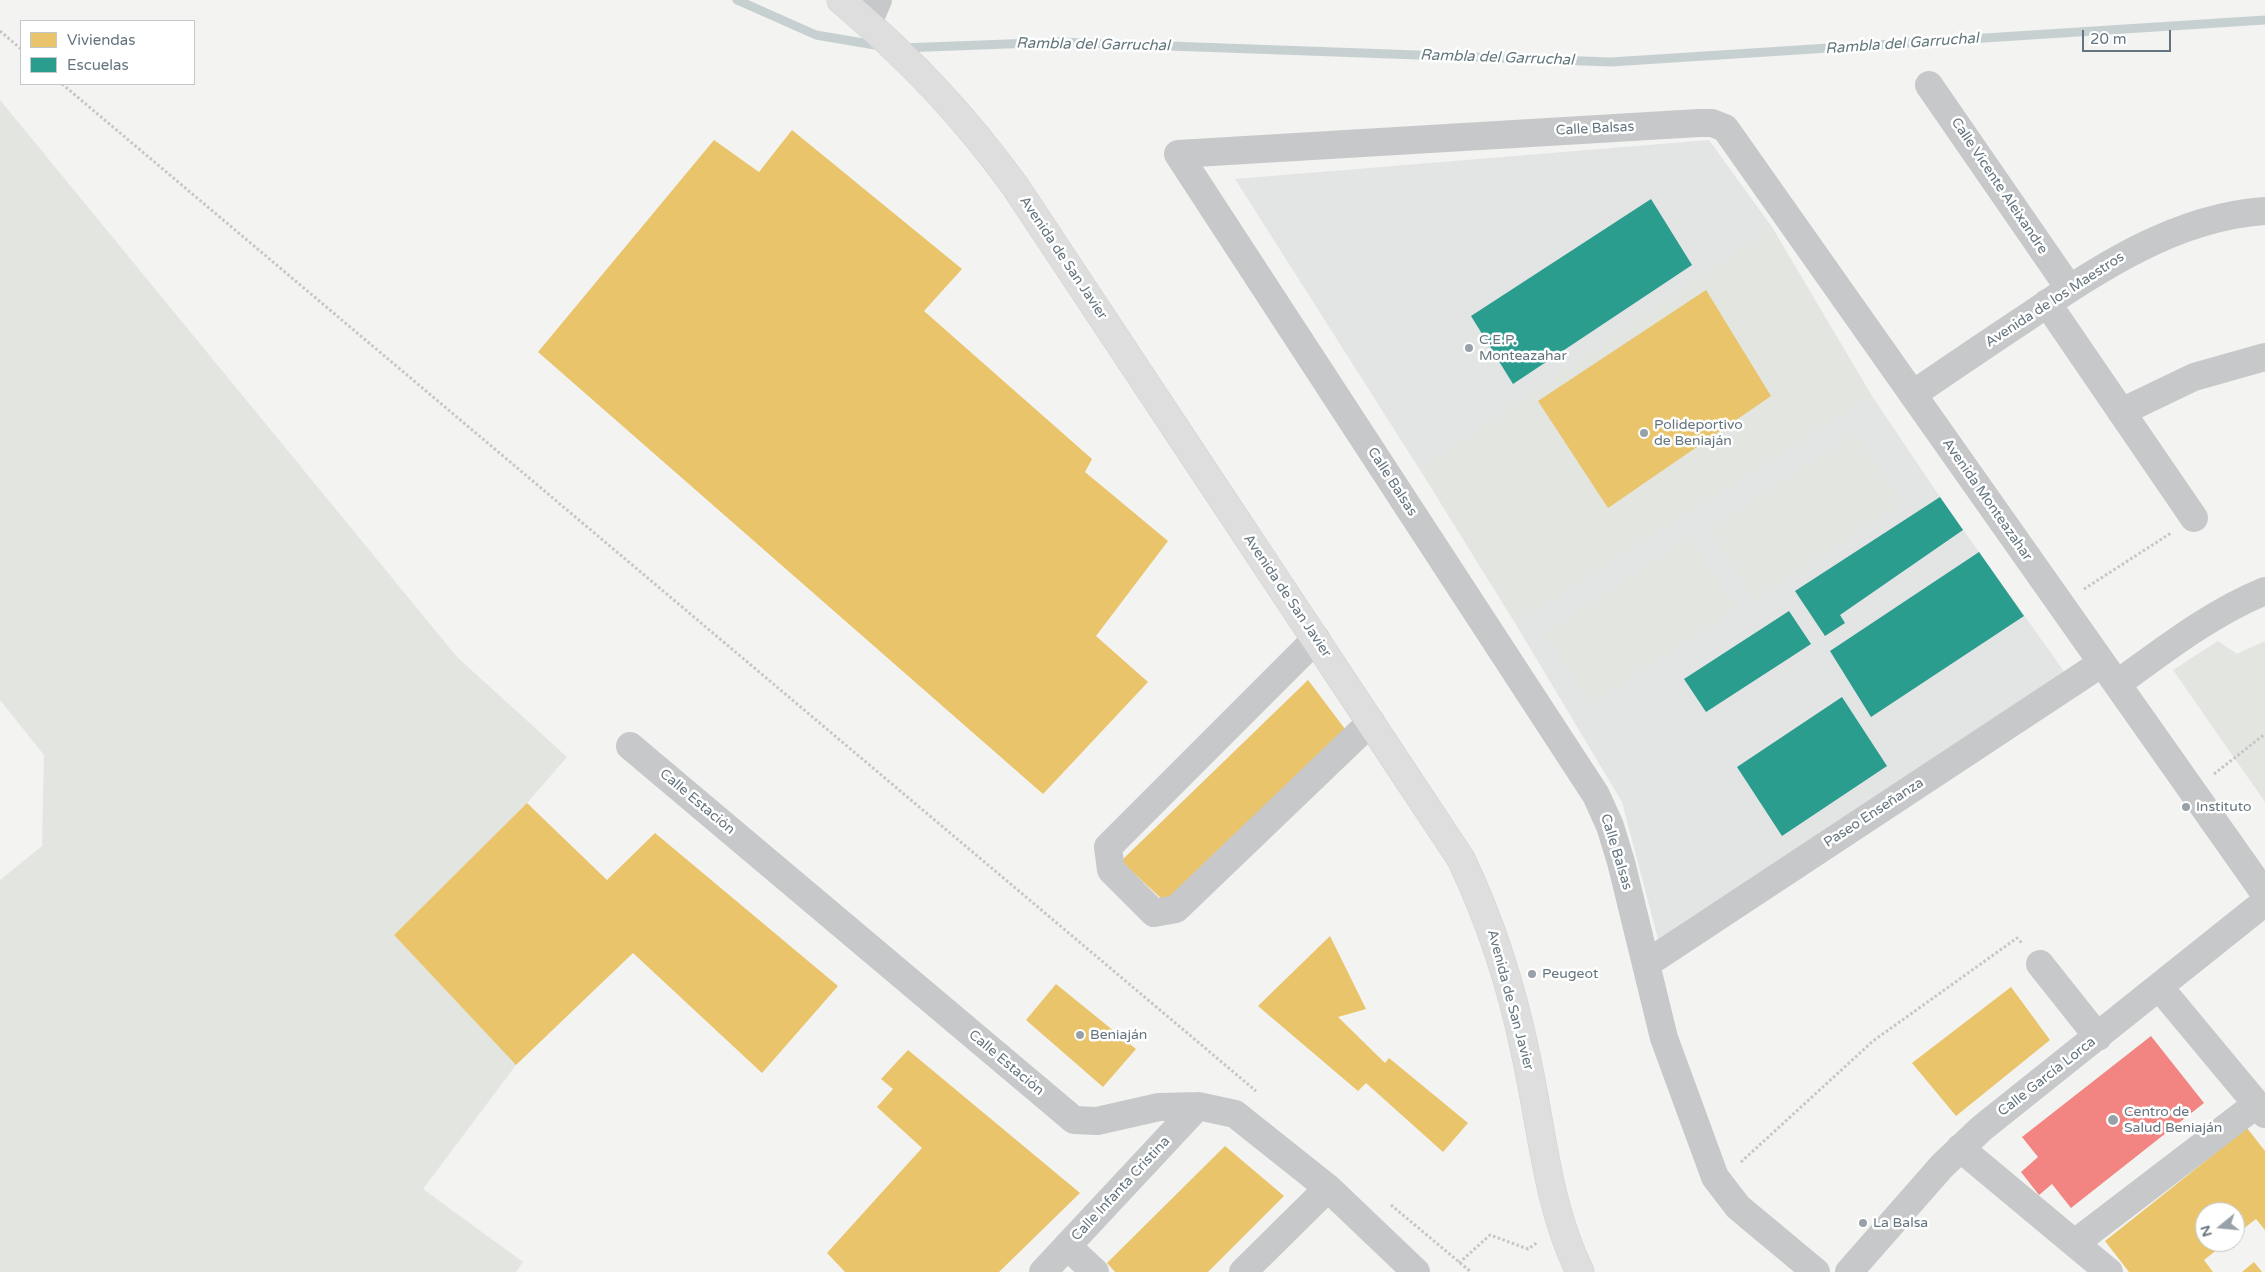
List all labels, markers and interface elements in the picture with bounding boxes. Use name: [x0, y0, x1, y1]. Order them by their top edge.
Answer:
legend: [20, 20, 195, 85]
scale bar: [2085, 20, 2174, 52]
water label: Rambla del Garruchal: [1825, 30, 1979, 58]
text: 20 m: [2090, 30, 2127, 48]
text: Viviendas: [67, 31, 135, 49]
water label: Rambla del Garruchal: [1016, 35, 1170, 55]
water label: Rambla del Garruchal: [1420, 46, 1574, 70]
text: Escuelas: [67, 56, 129, 74]
street label: Calle Vicente Aleixandre: [1947, 115, 2051, 257]
street label: Calle Balsas: [1555, 119, 1635, 139]
street label: Avenida de San Javier: [1015, 193, 1111, 323]
street label: Avenida de los Maestros: [1982, 249, 2128, 351]
place label: C.E.P. Monteazahar: [1479, 332, 1567, 364]
marker: C.E.P. Monteazahar: [1463, 342, 1475, 354]
place label: Polideportivo de Beniaján: [1654, 417, 1743, 450]
marker: Polideportivo de Beniaján: [1638, 427, 1650, 439]
street label: Avenida Monteazahar: [1938, 436, 2036, 564]
street label: Calle Balsas: [1364, 445, 1420, 519]
street label: Avenida de San Javier: [1239, 531, 1335, 661]
street label: Calle Estación: [656, 766, 738, 838]
street label: Paseo Enseñanza: [1821, 775, 1927, 851]
place label: Instituto: [2196, 799, 2252, 815]
marker: Instituto: [2180, 801, 2192, 813]
street label: Calle Balsas: [1596, 812, 1636, 892]
street label: Avenida de San Javier: [1483, 928, 1537, 1072]
place label: Peugeot: [1542, 966, 1598, 982]
marker: Peugeot: [1526, 968, 1538, 980]
street label: Calle Estación: [965, 1027, 1047, 1099]
place label: Beniaján: [1090, 1027, 1147, 1043]
marker: Beniaján: [1074, 1029, 1086, 1041]
street label: Calle García Lorca: [1995, 1034, 2099, 1120]
place label: Centro de Salud Beniaján: [2124, 1104, 2222, 1136]
marker: Centro de Salud Beniaján: [2106, 1113, 2120, 1127]
street label: Calle Infanta Cristina: [1068, 1133, 1174, 1245]
north arrow: [2195, 1202, 2245, 1252]
place label: La Balsa: [1873, 1215, 1928, 1231]
marker: La Balsa: [1857, 1217, 1869, 1229]
text: N: [2196, 1223, 2216, 1239]

